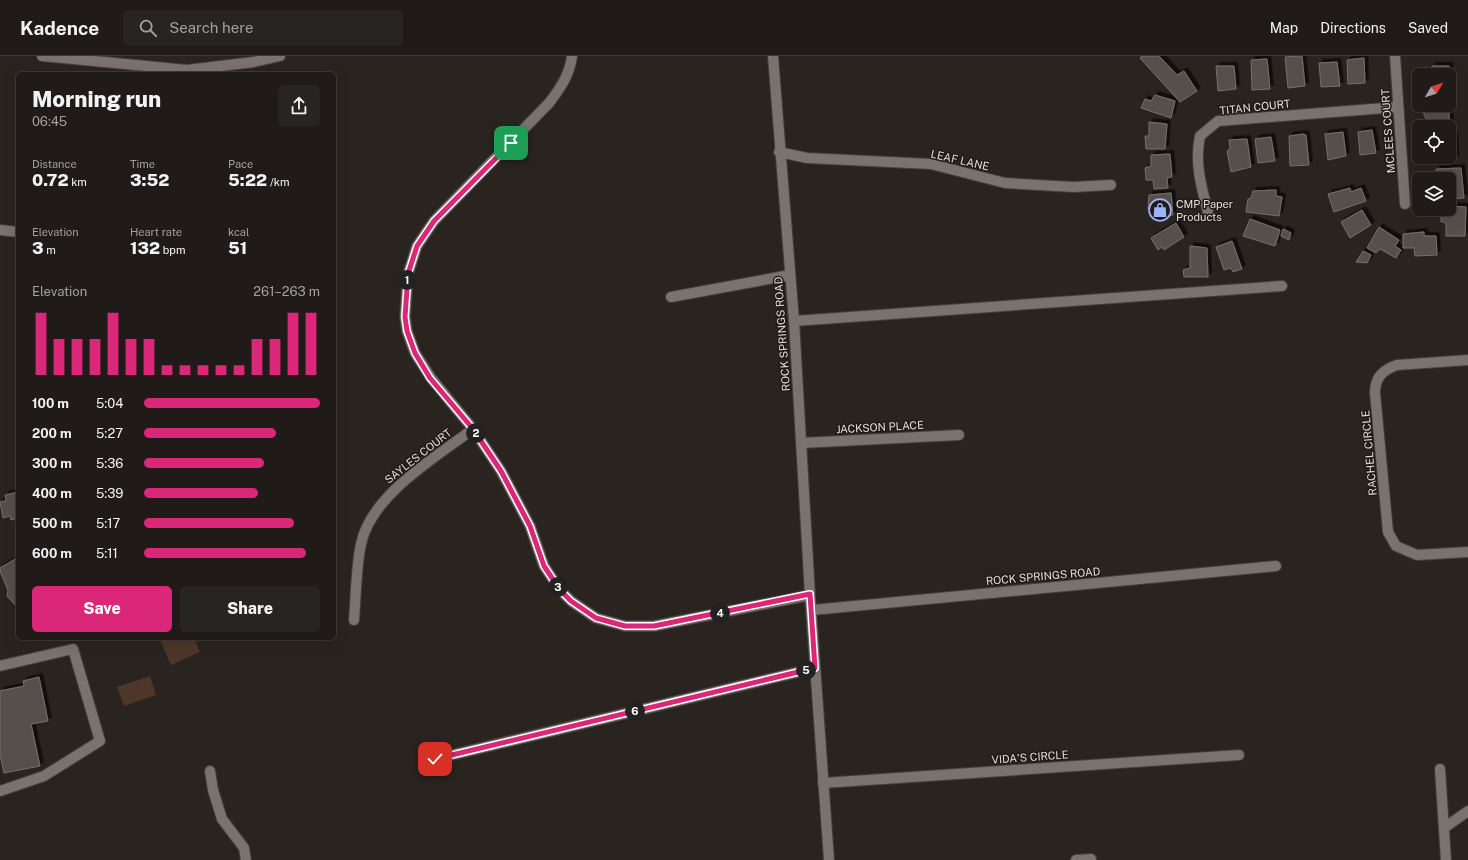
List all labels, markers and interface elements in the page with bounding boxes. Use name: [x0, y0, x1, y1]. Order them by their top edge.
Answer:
search box: [123, 10, 403, 46]
text: Kadence: [20, 17, 99, 39]
icon: search: [137, 17, 159, 39]
text: Search here: [169, 19, 253, 36]
text: Map: [1270, 20, 1298, 36]
text: Directions: [1320, 20, 1386, 36]
text: Saved: [1408, 20, 1448, 36]
north arrow: [1412, 68, 1456, 112]
map controls: [1412, 68, 1456, 216]
button: share: [278, 85, 320, 127]
text: Morning run: [32, 86, 161, 112]
street label: MCLEES COURT: [1379, 88, 1397, 174]
street label: TITAN COURT: [1219, 97, 1291, 117]
text: 06:45: [32, 114, 67, 129]
button: locate: [1412, 120, 1456, 164]
pin: [494, 126, 528, 160]
icon: arrive: [500, 132, 522, 154]
street label: LEAF LANE: [930, 147, 991, 173]
text: Distance: [32, 158, 77, 170]
text: Time: [130, 158, 155, 170]
text: Pace: [228, 158, 253, 170]
text: 0.72: [32, 170, 68, 190]
text: 3:52: [130, 170, 169, 190]
text: 5:22: [228, 170, 267, 190]
button: layers: [1412, 172, 1456, 216]
text: km: [68, 176, 87, 188]
text: /km: [267, 176, 289, 188]
shop icon: CMP Paper Products: [1147, 197, 1173, 223]
place label: CMP Paper Products: [1176, 198, 1233, 223]
text: Elevation: [32, 226, 79, 238]
text: Heart rate: [130, 226, 182, 238]
text: kcal: [228, 226, 249, 238]
text: 3: [32, 238, 44, 258]
text: 132: [130, 238, 160, 258]
text: 51: [228, 238, 247, 258]
text: m: [44, 244, 56, 256]
text: bpm: [160, 244, 185, 256]
pin: 1: [397, 270, 417, 290]
text: 1: [405, 274, 409, 286]
street label: ROCK SPRINGS ROAD: [772, 276, 792, 392]
text: Elevation: [32, 284, 87, 299]
text: 261–263 m: [253, 284, 320, 299]
text: 100 m: [32, 396, 69, 411]
text: 5:04: [96, 396, 123, 411]
street label: RACHEL CIRCLE: [1359, 410, 1379, 496]
street label: JACKSON PLACE: [836, 419, 924, 435]
pin: 2: [466, 423, 486, 443]
text: 200 m: [32, 426, 72, 441]
text: 5:27: [96, 426, 123, 441]
street label: SAYLES COURT: [382, 426, 454, 486]
text: 2: [473, 427, 480, 439]
text: 300 m: [32, 456, 72, 471]
text: 5:36: [96, 456, 123, 471]
text: 400 m: [32, 486, 72, 501]
text: 5:39: [96, 486, 123, 501]
text: 500 m: [32, 516, 72, 531]
text: 5:17: [96, 516, 120, 531]
text: 600 m: [32, 546, 72, 561]
text: 5:11: [96, 546, 118, 561]
street label: ROCK SPRINGS ROAD: [985, 565, 1101, 587]
pin: 3: [548, 577, 568, 597]
text: 3: [554, 581, 562, 593]
button: Save: [32, 586, 172, 632]
button: Share: [180, 586, 320, 632]
pin: 4: [710, 603, 730, 623]
text: 4: [716, 607, 724, 619]
pin: 5: [796, 660, 816, 680]
text: 5: [802, 664, 810, 676]
pin: 6: [625, 701, 645, 721]
text: 6: [631, 705, 639, 717]
pin: [418, 742, 452, 776]
icon: check: [424, 748, 446, 770]
street label: VIDA'S CIRCLE: [991, 748, 1069, 766]

